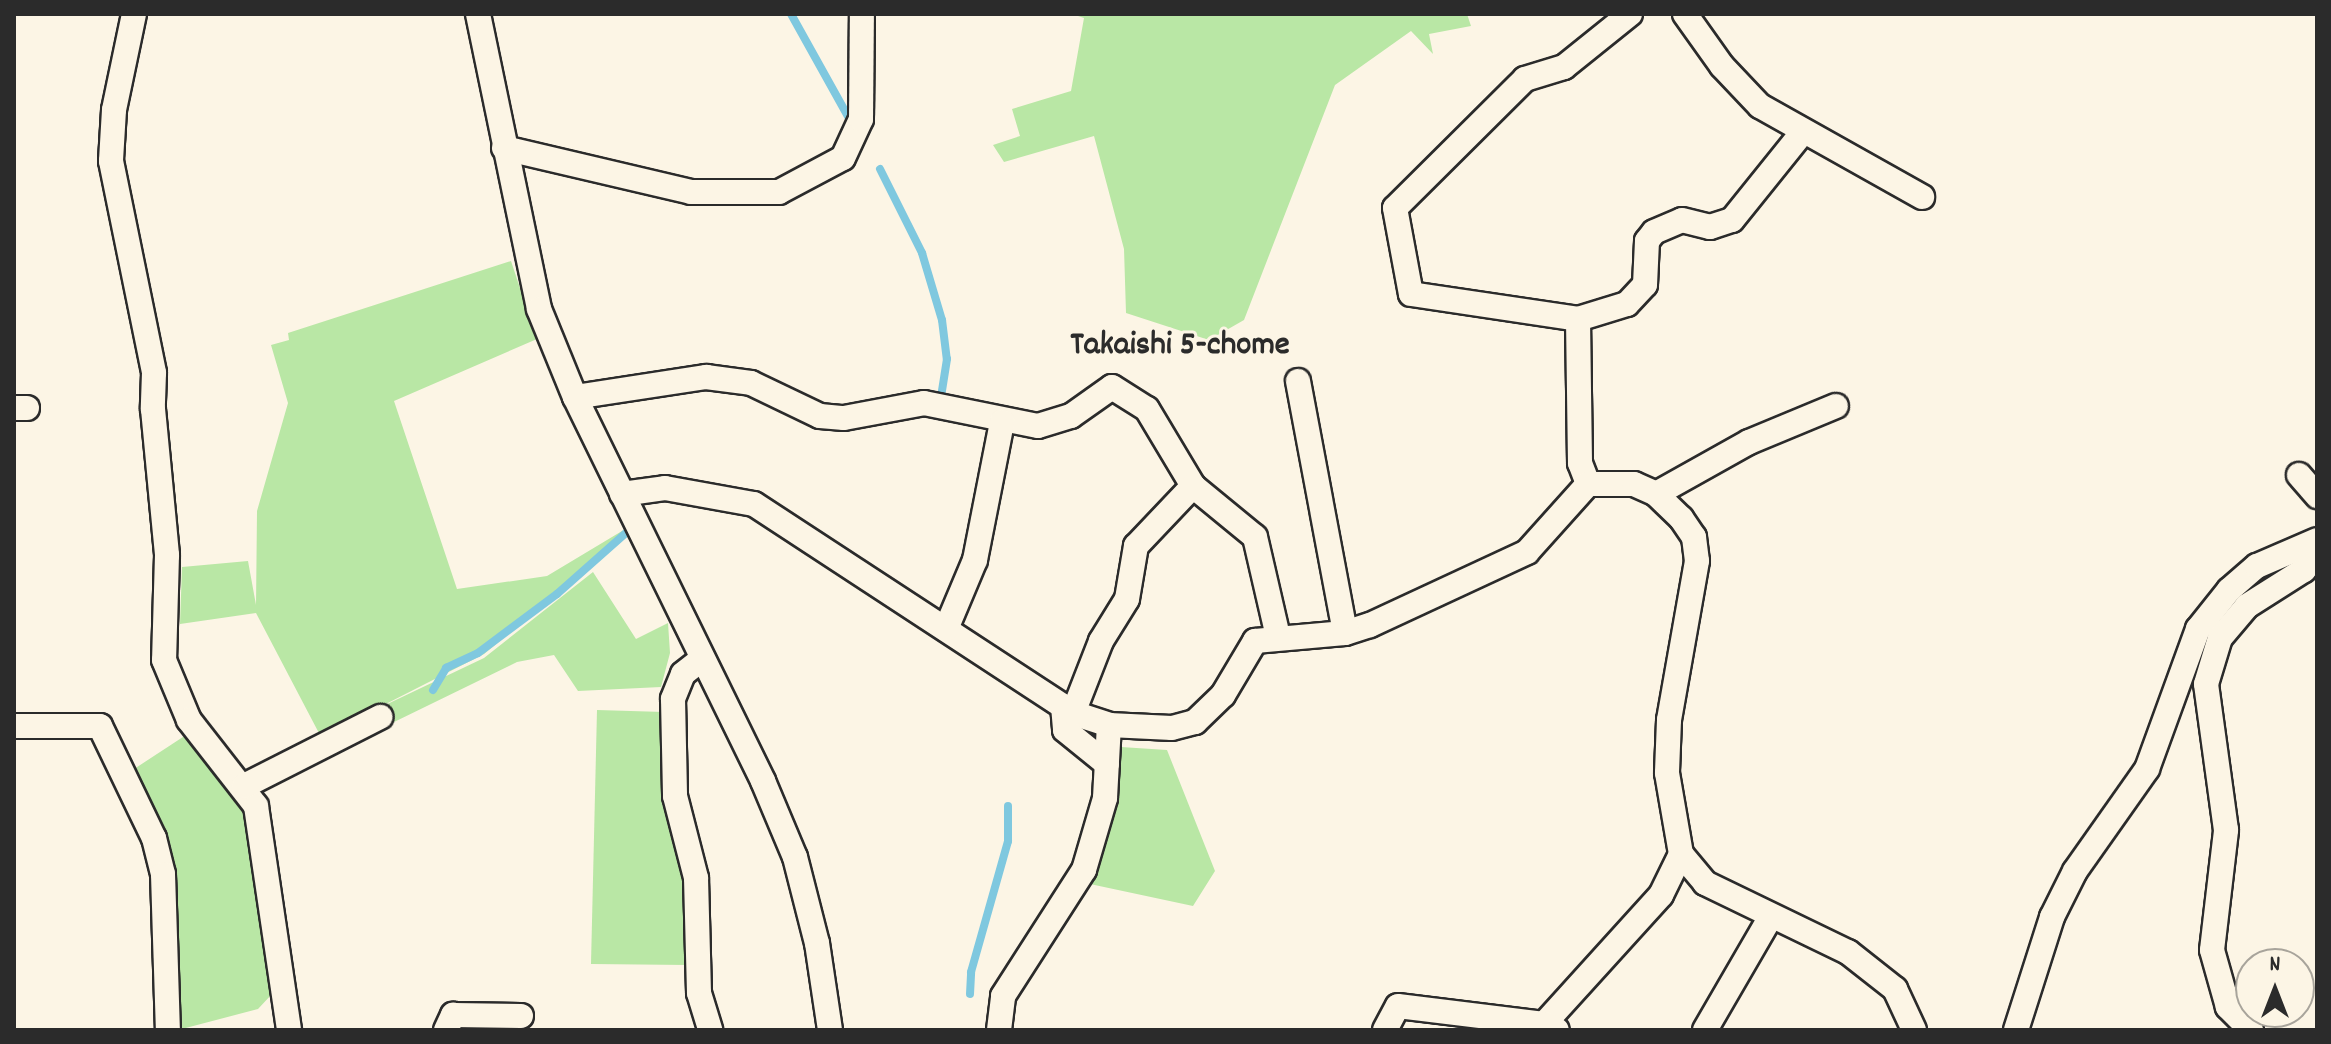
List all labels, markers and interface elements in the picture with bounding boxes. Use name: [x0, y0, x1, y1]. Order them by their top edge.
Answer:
district label: Takaishi 5-chome: [1070, 327, 1290, 367]
north arrow: [2235, 948, 2315, 1028]
text: N: [2270, 950, 2280, 981]

